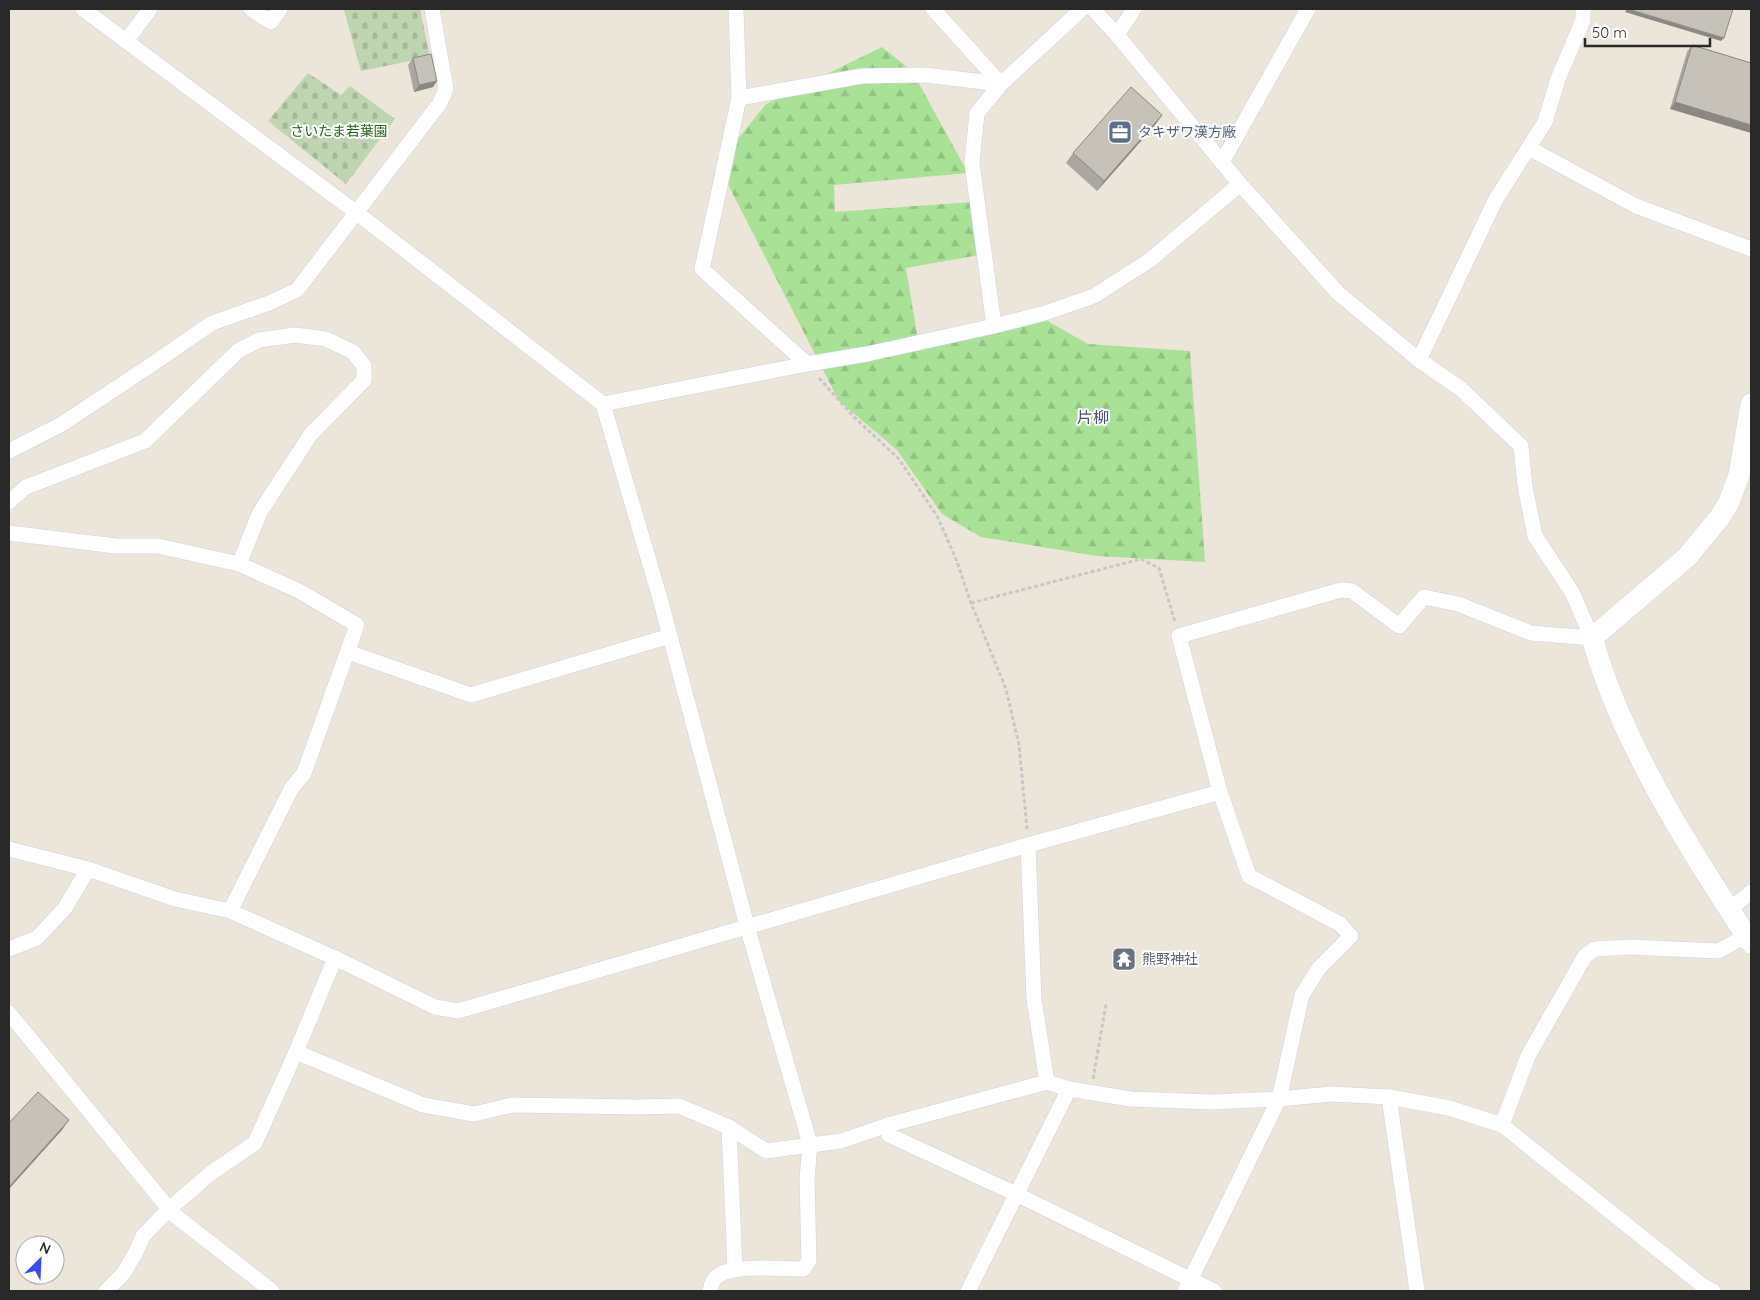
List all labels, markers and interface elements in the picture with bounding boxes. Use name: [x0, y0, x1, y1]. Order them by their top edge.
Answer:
scale bar: [1585, 15, 1710, 47]
text: 50 m: [1592, 23, 1627, 42]
office icon: タキザワ漢方廠: [1107, 119, 1133, 145]
park label: さいたま若葉園: [290, 122, 388, 140]
place label: タキザワ漢方廠: [1138, 123, 1236, 141]
district label: 片柳: [1077, 407, 1109, 427]
temple icon: 熊野神社: [1111, 946, 1137, 972]
place label: 熊野神社: [1142, 950, 1198, 968]
north arrow: [15, 1235, 65, 1285]
text: N: [37, 1238, 54, 1258]

